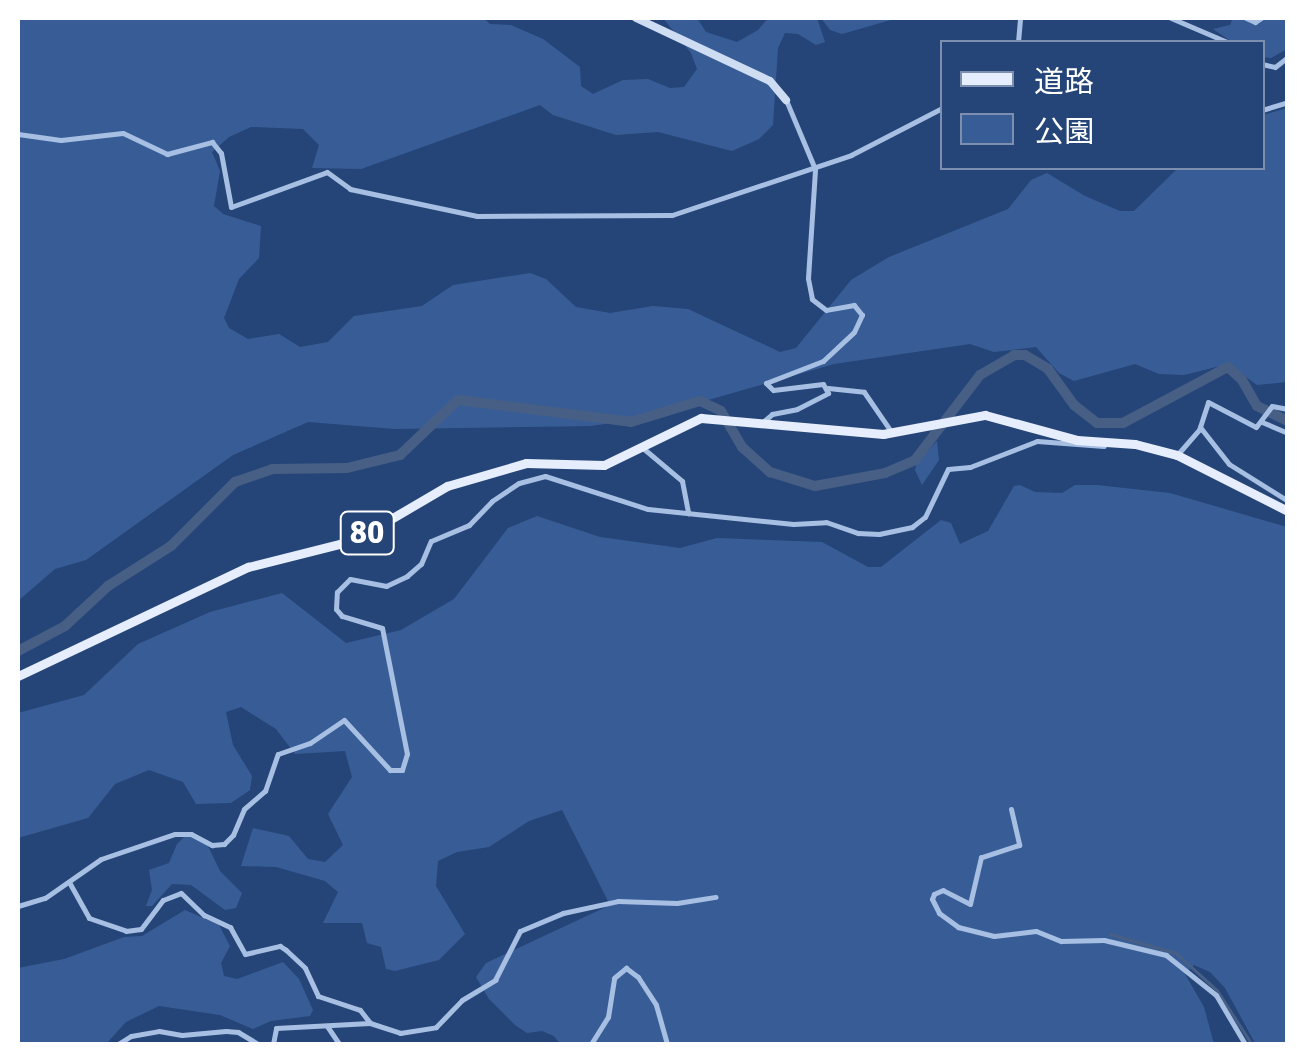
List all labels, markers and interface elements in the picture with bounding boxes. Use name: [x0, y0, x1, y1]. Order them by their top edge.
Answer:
legend: [940, 40, 1265, 170]
text: 道路: [1034, 64, 1094, 101]
text: 公園: [1034, 114, 1094, 151]
road number: 80: [340, 506, 394, 560]

